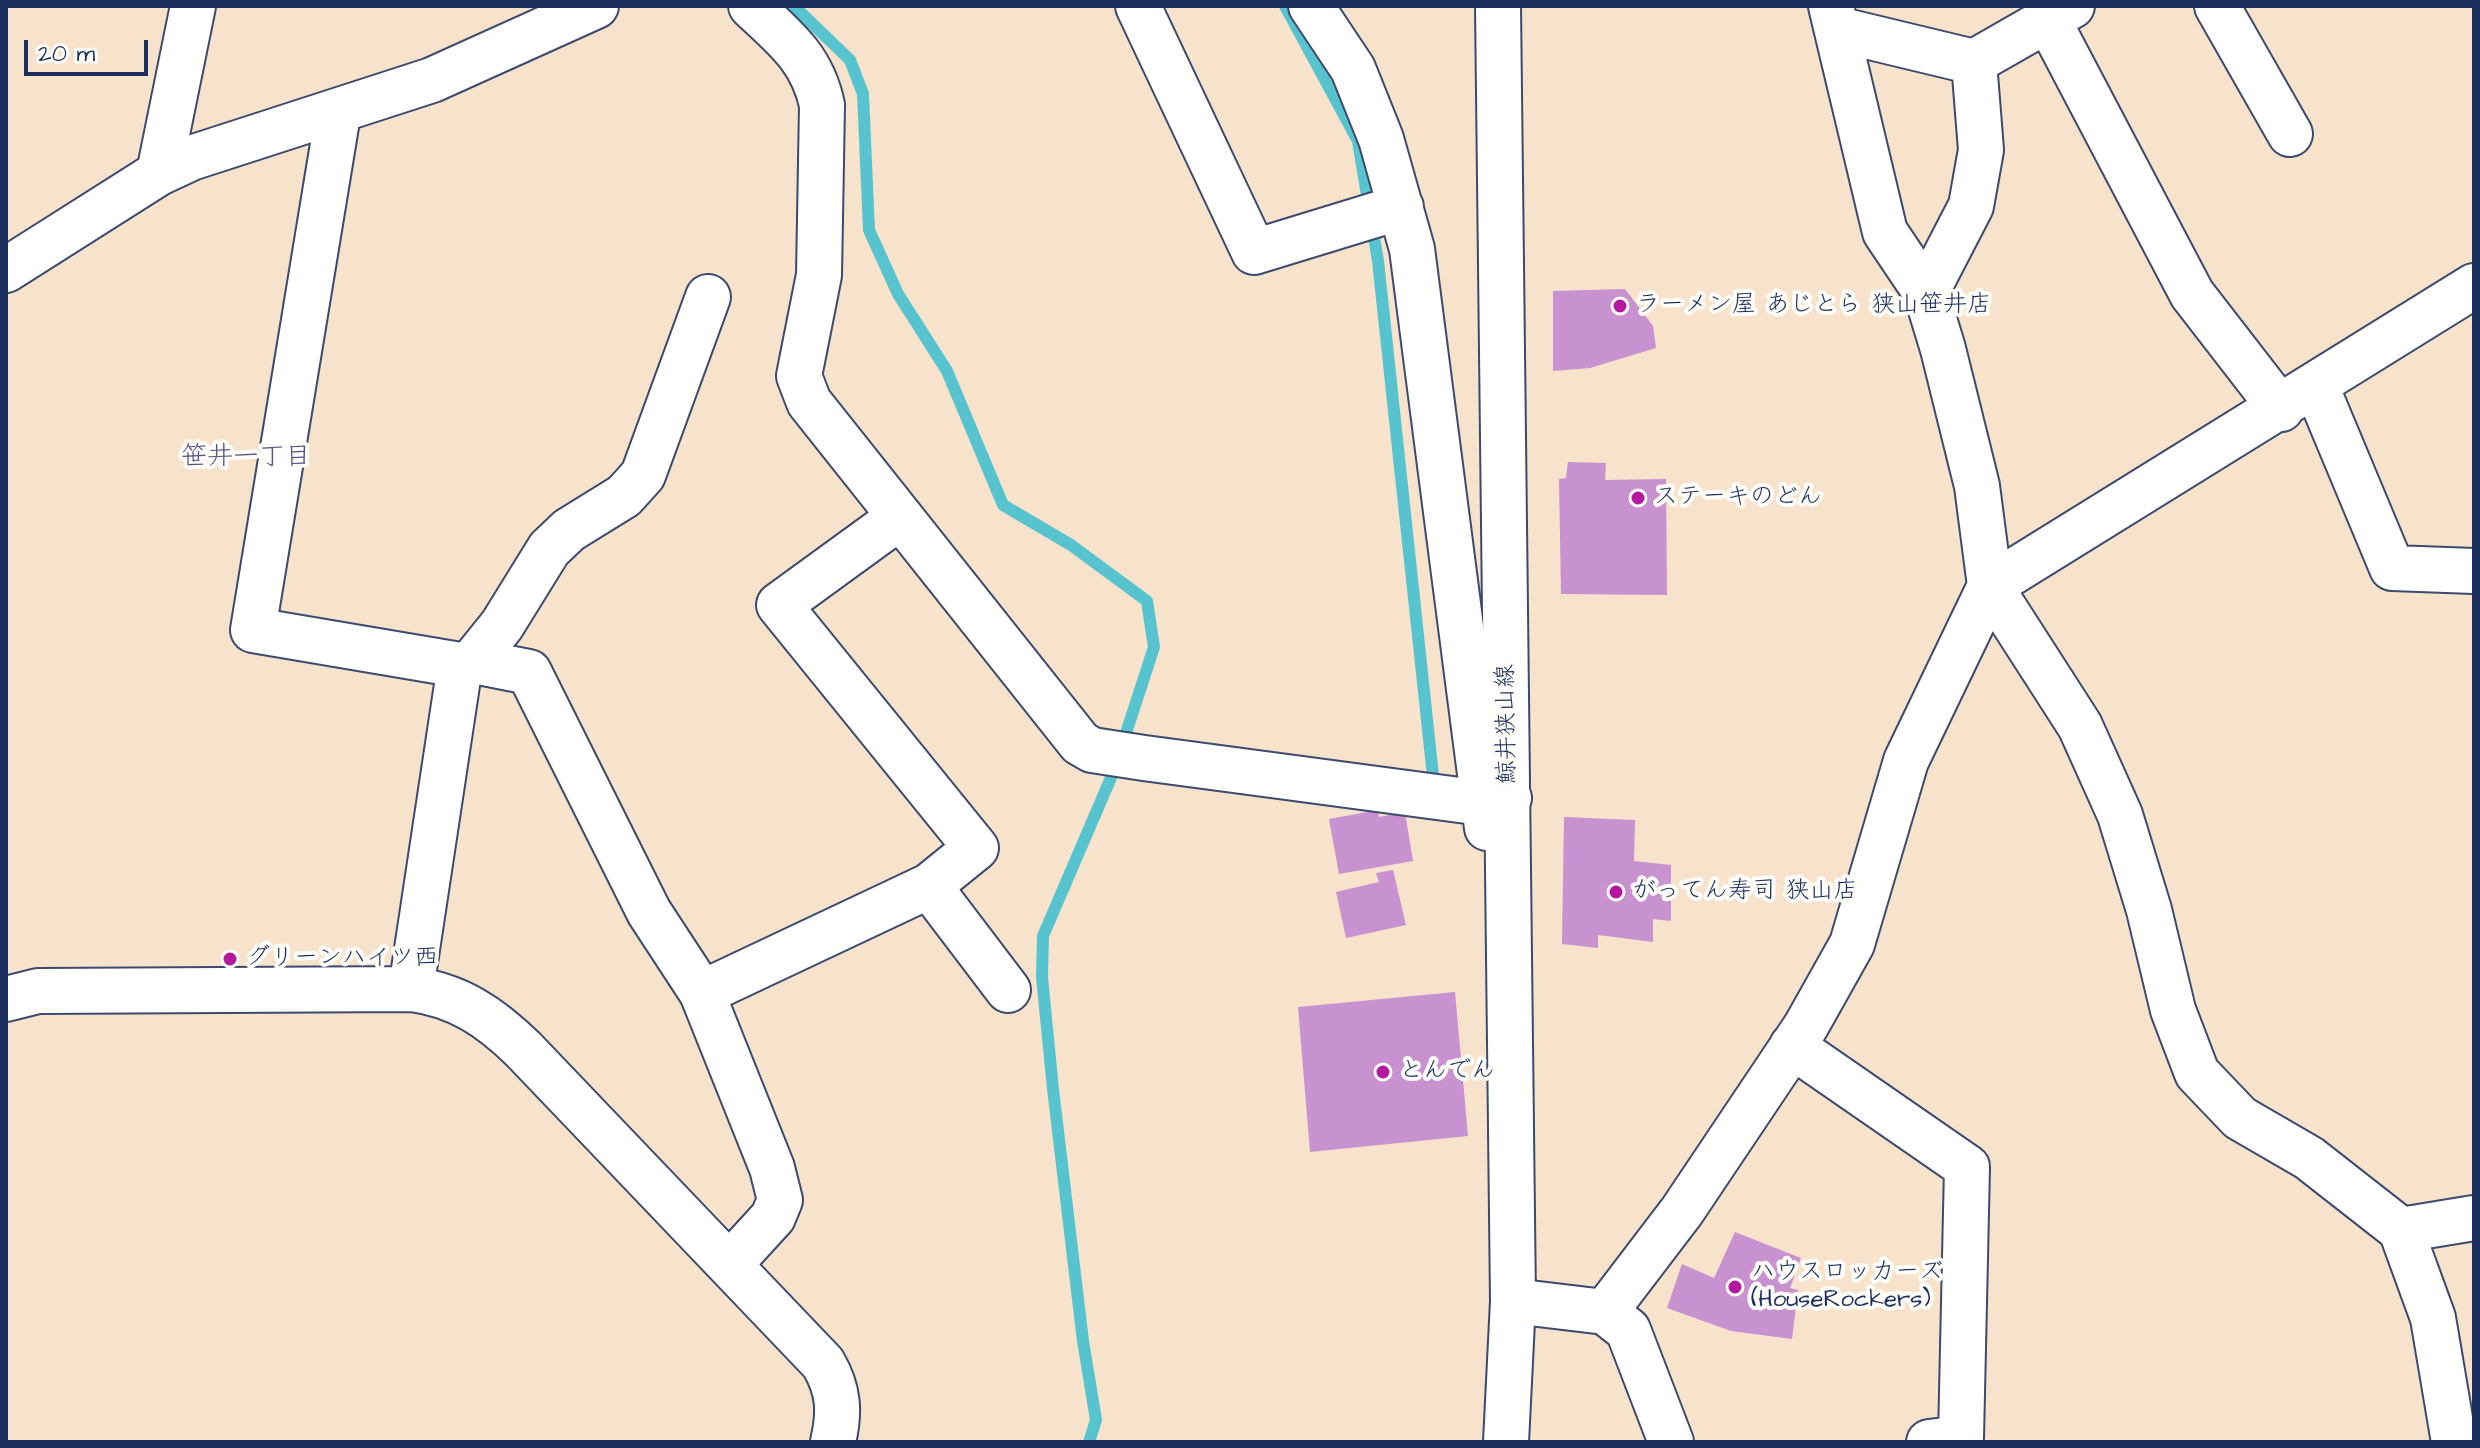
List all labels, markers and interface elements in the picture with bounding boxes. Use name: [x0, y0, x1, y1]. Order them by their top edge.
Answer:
scale bar: [28, 24, 152, 74]
text: 20 m: [38, 37, 95, 71]
place label: ラーメン屋 あじとら 狭山笹井店: [1636, 292, 1991, 320]
marker: ラーメン屋 あじとら 狭山笹井店: [1611, 297, 1629, 315]
district label: 笹井一丁目: [181, 443, 311, 475]
place label: ステーキのどん: [1654, 484, 1822, 512]
marker: ステーキのどん: [1629, 489, 1647, 507]
street label: 鯨井狭山線: [1493, 664, 1523, 784]
place label: がってん寿司 狭山店: [1632, 878, 1858, 906]
marker: がってん寿司 狭山店: [1607, 883, 1625, 901]
place label: グリーンハイツ西: [246, 945, 438, 973]
marker: グリーンハイツ西: [221, 950, 239, 968]
place label: とんでん: [1399, 1058, 1495, 1086]
marker: とんでん: [1374, 1063, 1392, 1081]
place label: ハウスロッカーズ (HouseRockers): [1751, 1259, 1943, 1315]
marker: ハウスロッカーズ (HouseRockers): [1726, 1278, 1744, 1296]

